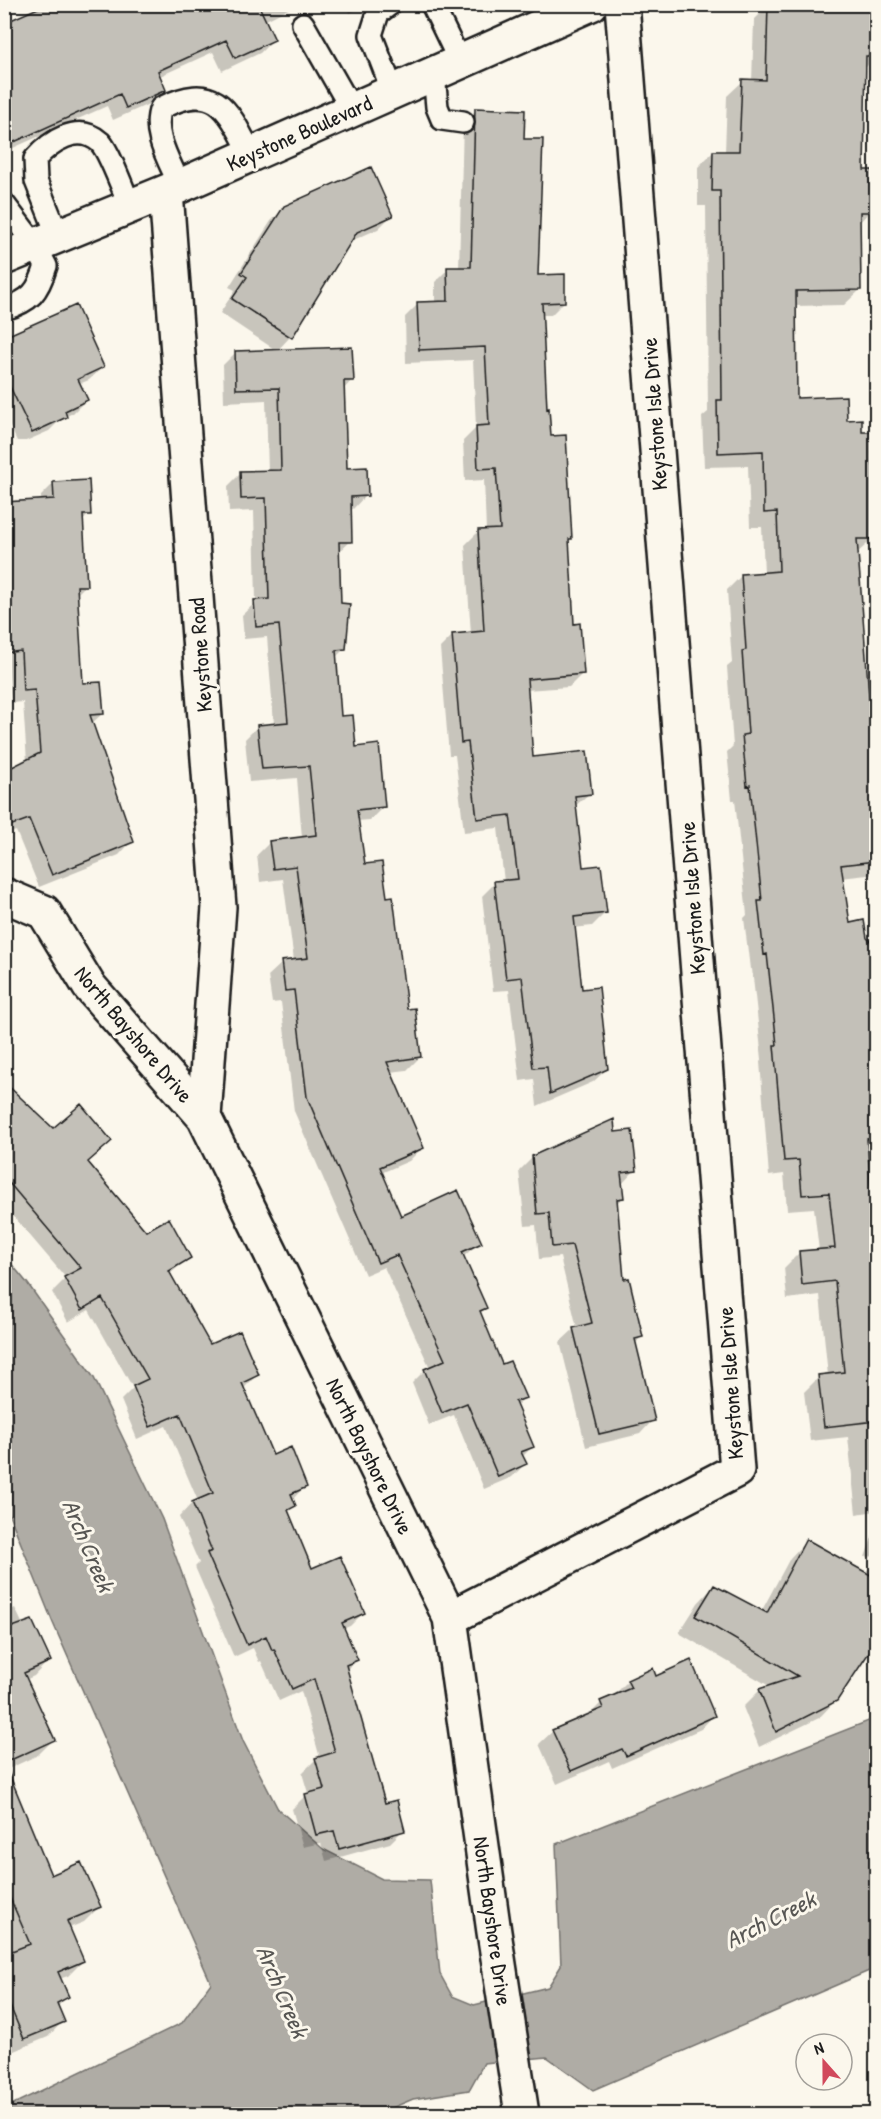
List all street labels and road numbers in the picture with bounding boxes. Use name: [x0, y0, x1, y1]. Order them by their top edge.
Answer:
street label: Keystone Boulevard: [222, 87, 377, 178]
street label: Keystone Isle Drive: [634, 336, 674, 491]
street label: Keystone Road: [181, 597, 219, 713]
street label: Keystone Isle Drive: [672, 820, 712, 975]
street label: North Bayshore Drive: [68, 959, 200, 1109]
street label: Keystone Isle Drive: [710, 1305, 750, 1460]
street label: North Bayshore Drive: [319, 1373, 421, 1539]
street label: North Bayshore Drive: [466, 1835, 520, 2008]

